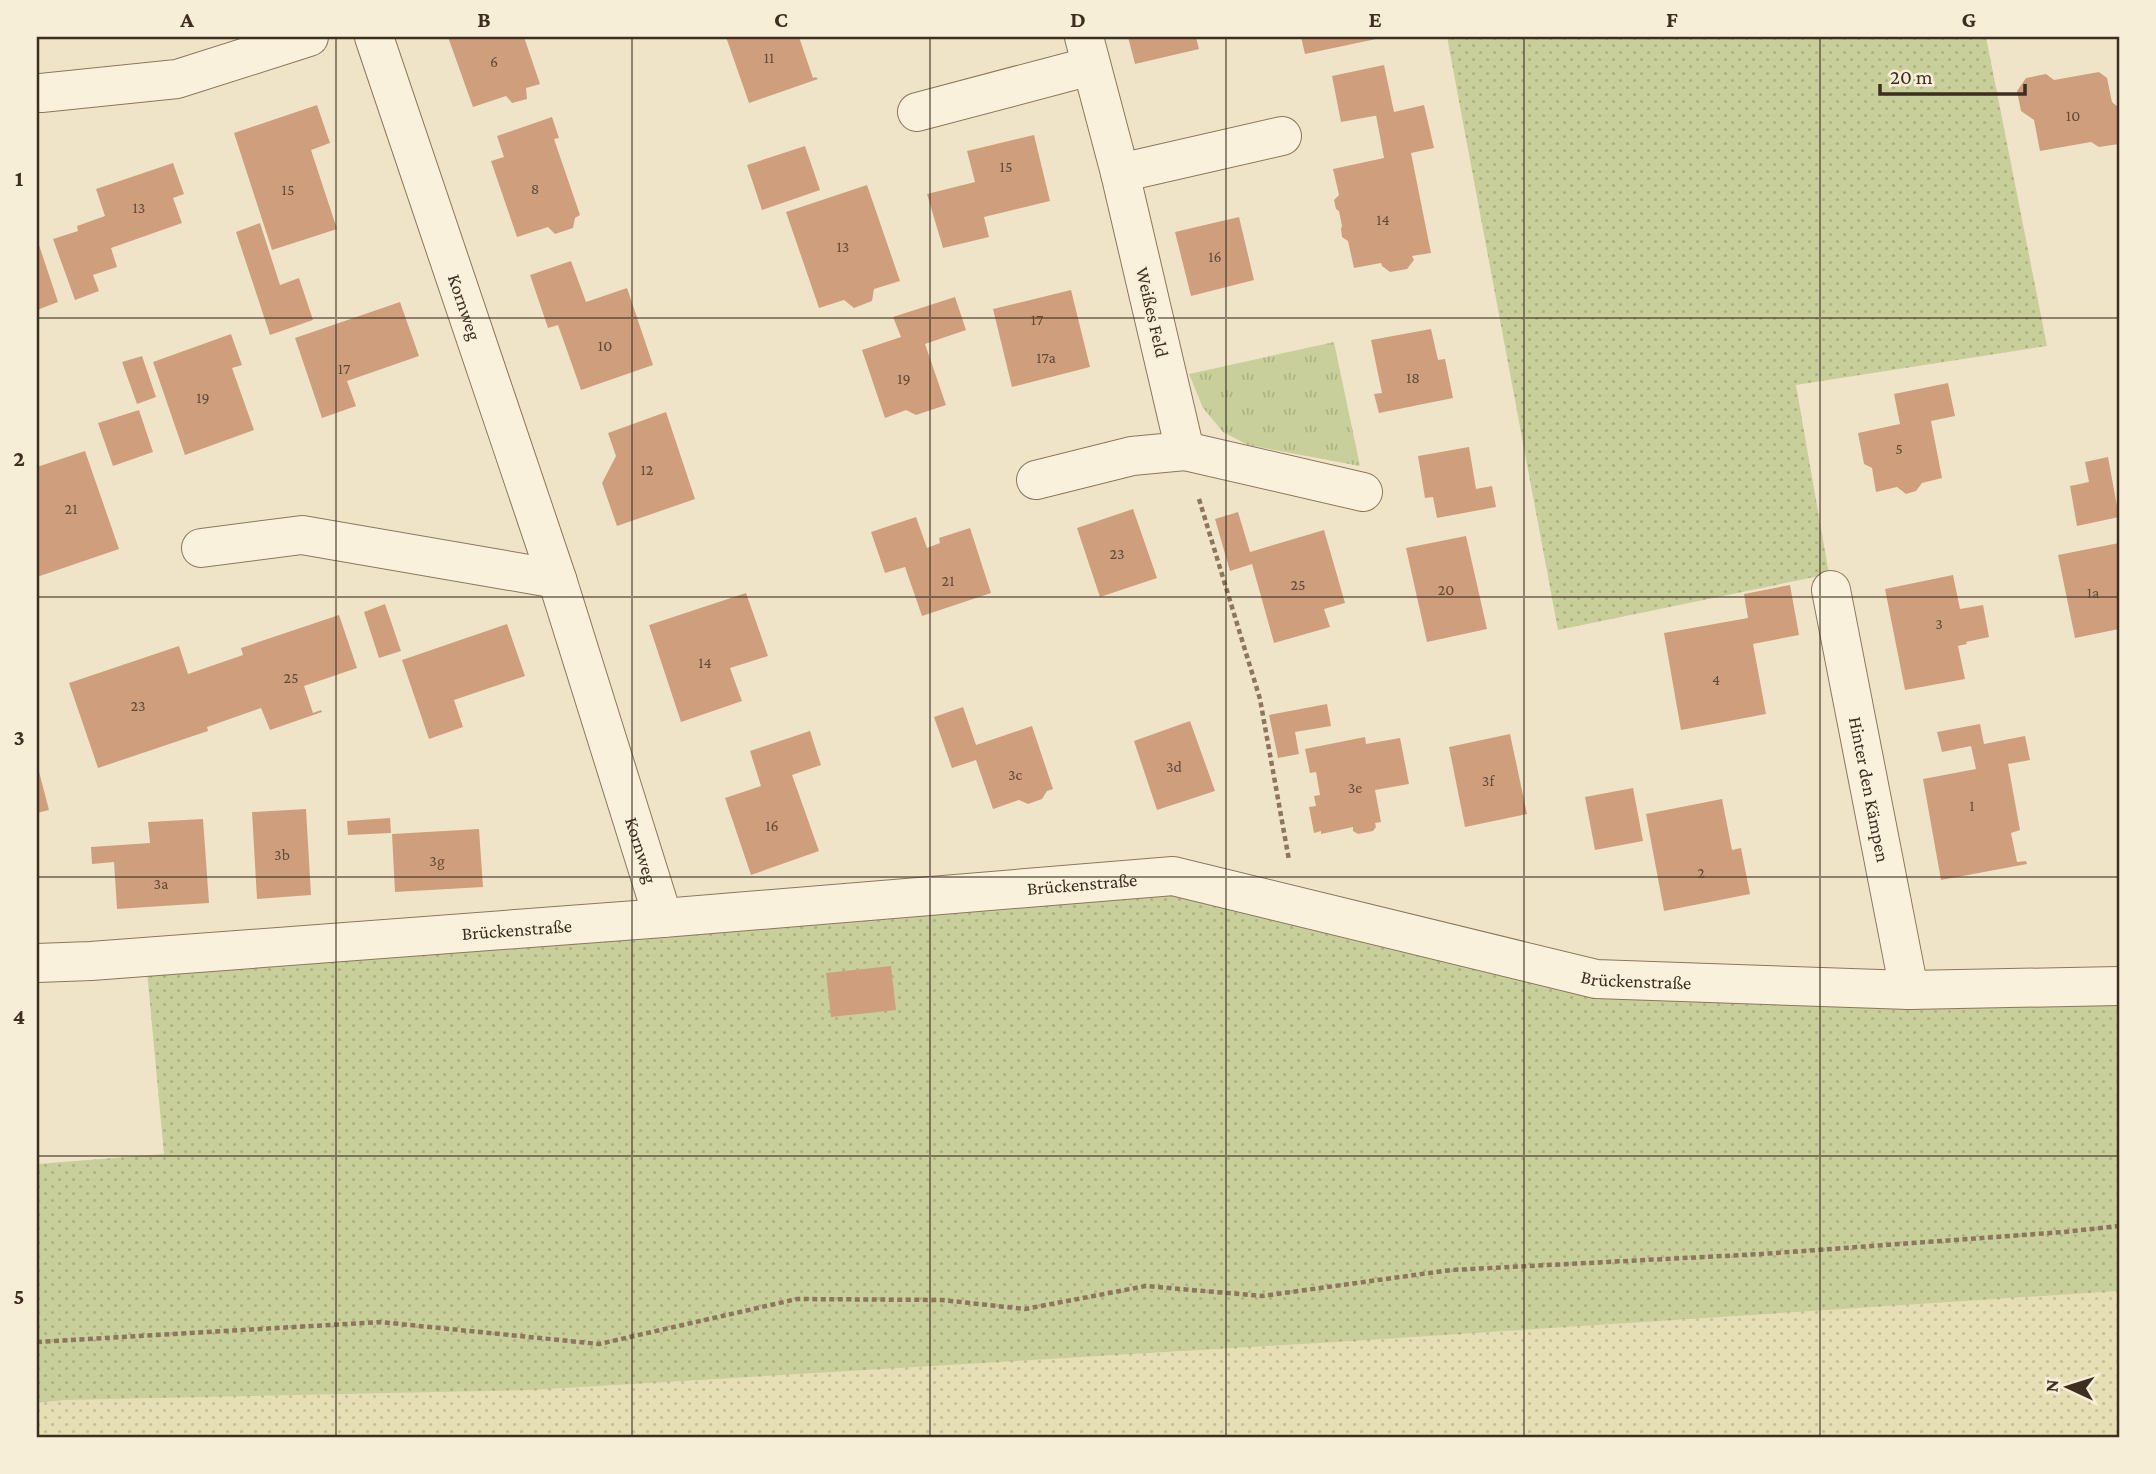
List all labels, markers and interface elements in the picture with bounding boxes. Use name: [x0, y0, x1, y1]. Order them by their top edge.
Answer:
text: A: [179, 6, 194, 32]
text: B: [477, 6, 491, 32]
text: C: [774, 6, 788, 32]
text: D: [1070, 6, 1086, 32]
text: E: [1368, 6, 1382, 32]
text: F: [1666, 6, 1678, 32]
text: G: [1962, 6, 1977, 32]
house number: 11: [764, 49, 774, 66]
scale bar: [1880, 52, 2025, 96]
house number: 6: [490, 53, 498, 70]
text: 20 m: [1890, 65, 1933, 89]
house number: 10: [2066, 107, 2080, 124]
house number: 15: [1000, 158, 1012, 175]
text: 1: [15, 165, 24, 191]
house number: 8: [531, 180, 539, 197]
house number: 15: [282, 181, 294, 198]
house number: 13: [133, 199, 145, 216]
house number: 14: [1376, 211, 1390, 228]
house number: 13: [837, 238, 849, 255]
house number: 16: [1208, 248, 1222, 265]
street label: Weißes Feld: [1132, 265, 1173, 359]
street label: Kornweg: [444, 271, 486, 343]
house number: 17: [1031, 311, 1044, 328]
house number: 10: [598, 337, 612, 354]
house number: 17a: [1036, 349, 1056, 366]
house number: 17: [338, 360, 351, 377]
house number: 18: [1406, 369, 1420, 386]
house number: 19: [897, 370, 911, 387]
house number: 19: [196, 389, 210, 406]
house number: 5: [1895, 440, 1903, 457]
text: 2: [13, 445, 25, 471]
house number: 12: [641, 461, 654, 478]
house number: 21: [65, 500, 77, 517]
house number: 23: [1109, 545, 1125, 562]
house number: 21: [942, 572, 954, 589]
house number: 25: [1290, 576, 1306, 593]
house number: 20: [1438, 581, 1454, 598]
house number: 1a: [2087, 584, 2100, 601]
house number: 3: [1935, 615, 1943, 632]
house number: 14: [698, 654, 712, 671]
house number: 25: [283, 669, 299, 686]
house number: 4: [1712, 671, 1720, 688]
house number: 23: [130, 697, 146, 714]
street label: Hinter den Kämpen: [1845, 715, 1894, 864]
text: 3: [13, 724, 25, 750]
house number: 3d: [1166, 758, 1183, 775]
house number: 3c: [1008, 766, 1022, 783]
house number: 3f: [1482, 772, 1495, 789]
house number: 3e: [1348, 779, 1362, 796]
house number: 1: [1969, 797, 1975, 814]
street label: Kornweg: [621, 814, 661, 886]
house number: 16: [765, 817, 779, 834]
house number: 3b: [274, 846, 290, 863]
house number: 3g: [429, 852, 445, 870]
house number: 2: [1697, 864, 1705, 881]
street label: Brückenstraße: [1026, 869, 1138, 899]
house number: 3a: [154, 875, 169, 892]
street label: Brückenstraße: [461, 915, 573, 944]
street label: Brückenstraße: [1579, 966, 1692, 993]
text: 4: [13, 1003, 25, 1029]
text: 5: [13, 1283, 25, 1309]
north arrow: [2034, 1352, 2104, 1422]
text: N: [2041, 1379, 2062, 1393]

